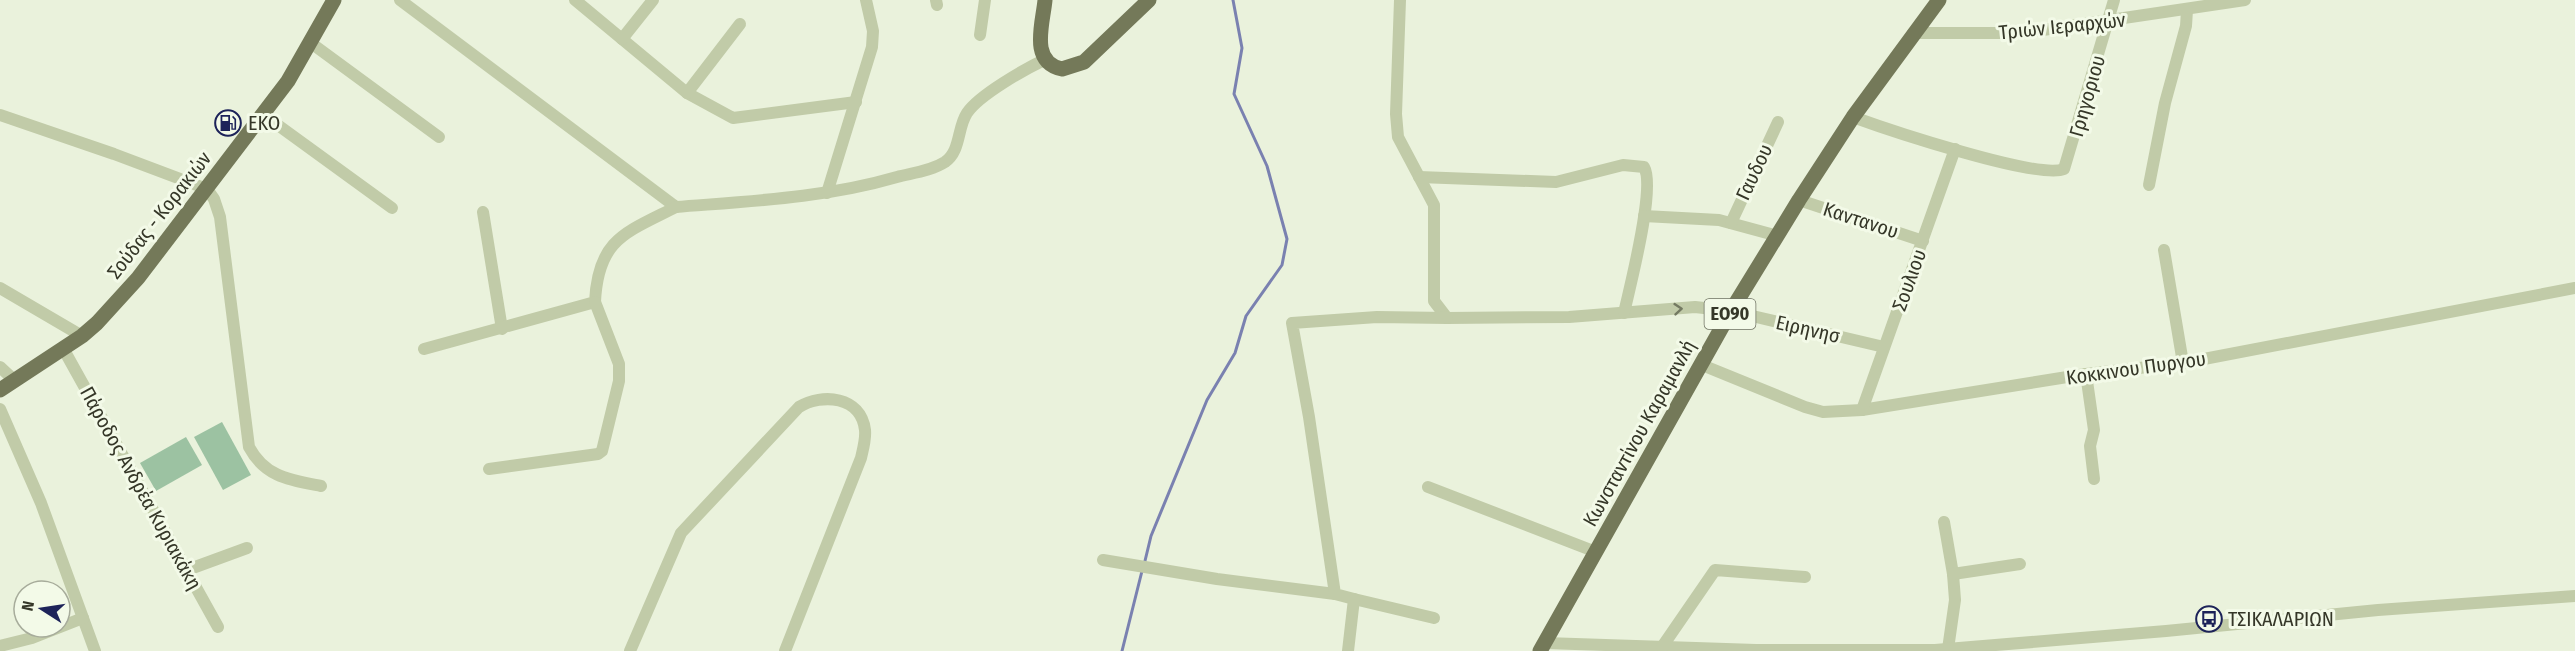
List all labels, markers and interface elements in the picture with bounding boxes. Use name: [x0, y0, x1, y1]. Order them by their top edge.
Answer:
street label: Τριών Ιεραρχών: [1998, 7, 2127, 45]
street label: Γρηγοριου: [2064, 52, 2110, 140]
fuel station icon: EKO: [213, 108, 243, 138]
place label: EKO: [248, 111, 280, 135]
street label: Γαυδου: [1731, 140, 1777, 204]
street label: Σούδας - Κορακιών: [102, 146, 216, 283]
street label: Καντανου: [1820, 197, 1902, 243]
street label: Σουλιου: [1887, 246, 1931, 314]
road number: ΕΟ90: [1704, 299, 1756, 329]
one-way arrow: [1673, 302, 1682, 315]
street label: Ειρηνησ: [1774, 310, 1843, 348]
street label: Κωνσταντίνου Καραμανλή: [1578, 335, 1700, 531]
street label: Κοκκινου Πυργου: [2065, 346, 2207, 390]
street label: Πάροδος Ανδρέα Κυριακάκη: [75, 382, 207, 594]
north arrow: [12, 579, 72, 639]
text: N: [18, 599, 38, 613]
bus stop icon: ΤΣΙΚΑΛΑΡΙΩΝ: [2194, 604, 2224, 634]
place label: ΤΣΙΚΑΛΑΡΙΩΝ: [2228, 607, 2334, 631]

